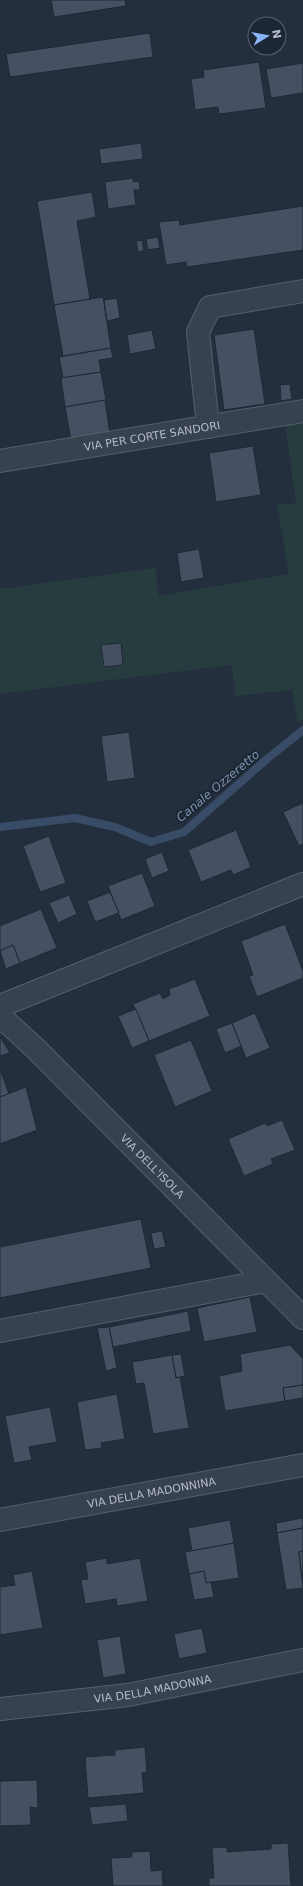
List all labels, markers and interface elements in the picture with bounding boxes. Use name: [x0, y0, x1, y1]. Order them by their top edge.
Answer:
north arrow: [247, 16, 287, 56]
text: N: [269, 28, 284, 40]
street label: VIA PER CORTE SANDORI: [83, 418, 221, 454]
water label: Canale Ozzeretto: [174, 747, 262, 825]
street label: VIA DELL'ISOLA: [118, 1131, 187, 1201]
street label: VIA DELLA MADONNINA: [86, 1474, 217, 1511]
street label: VIA DELLA MADONNA: [93, 1672, 213, 1705]

